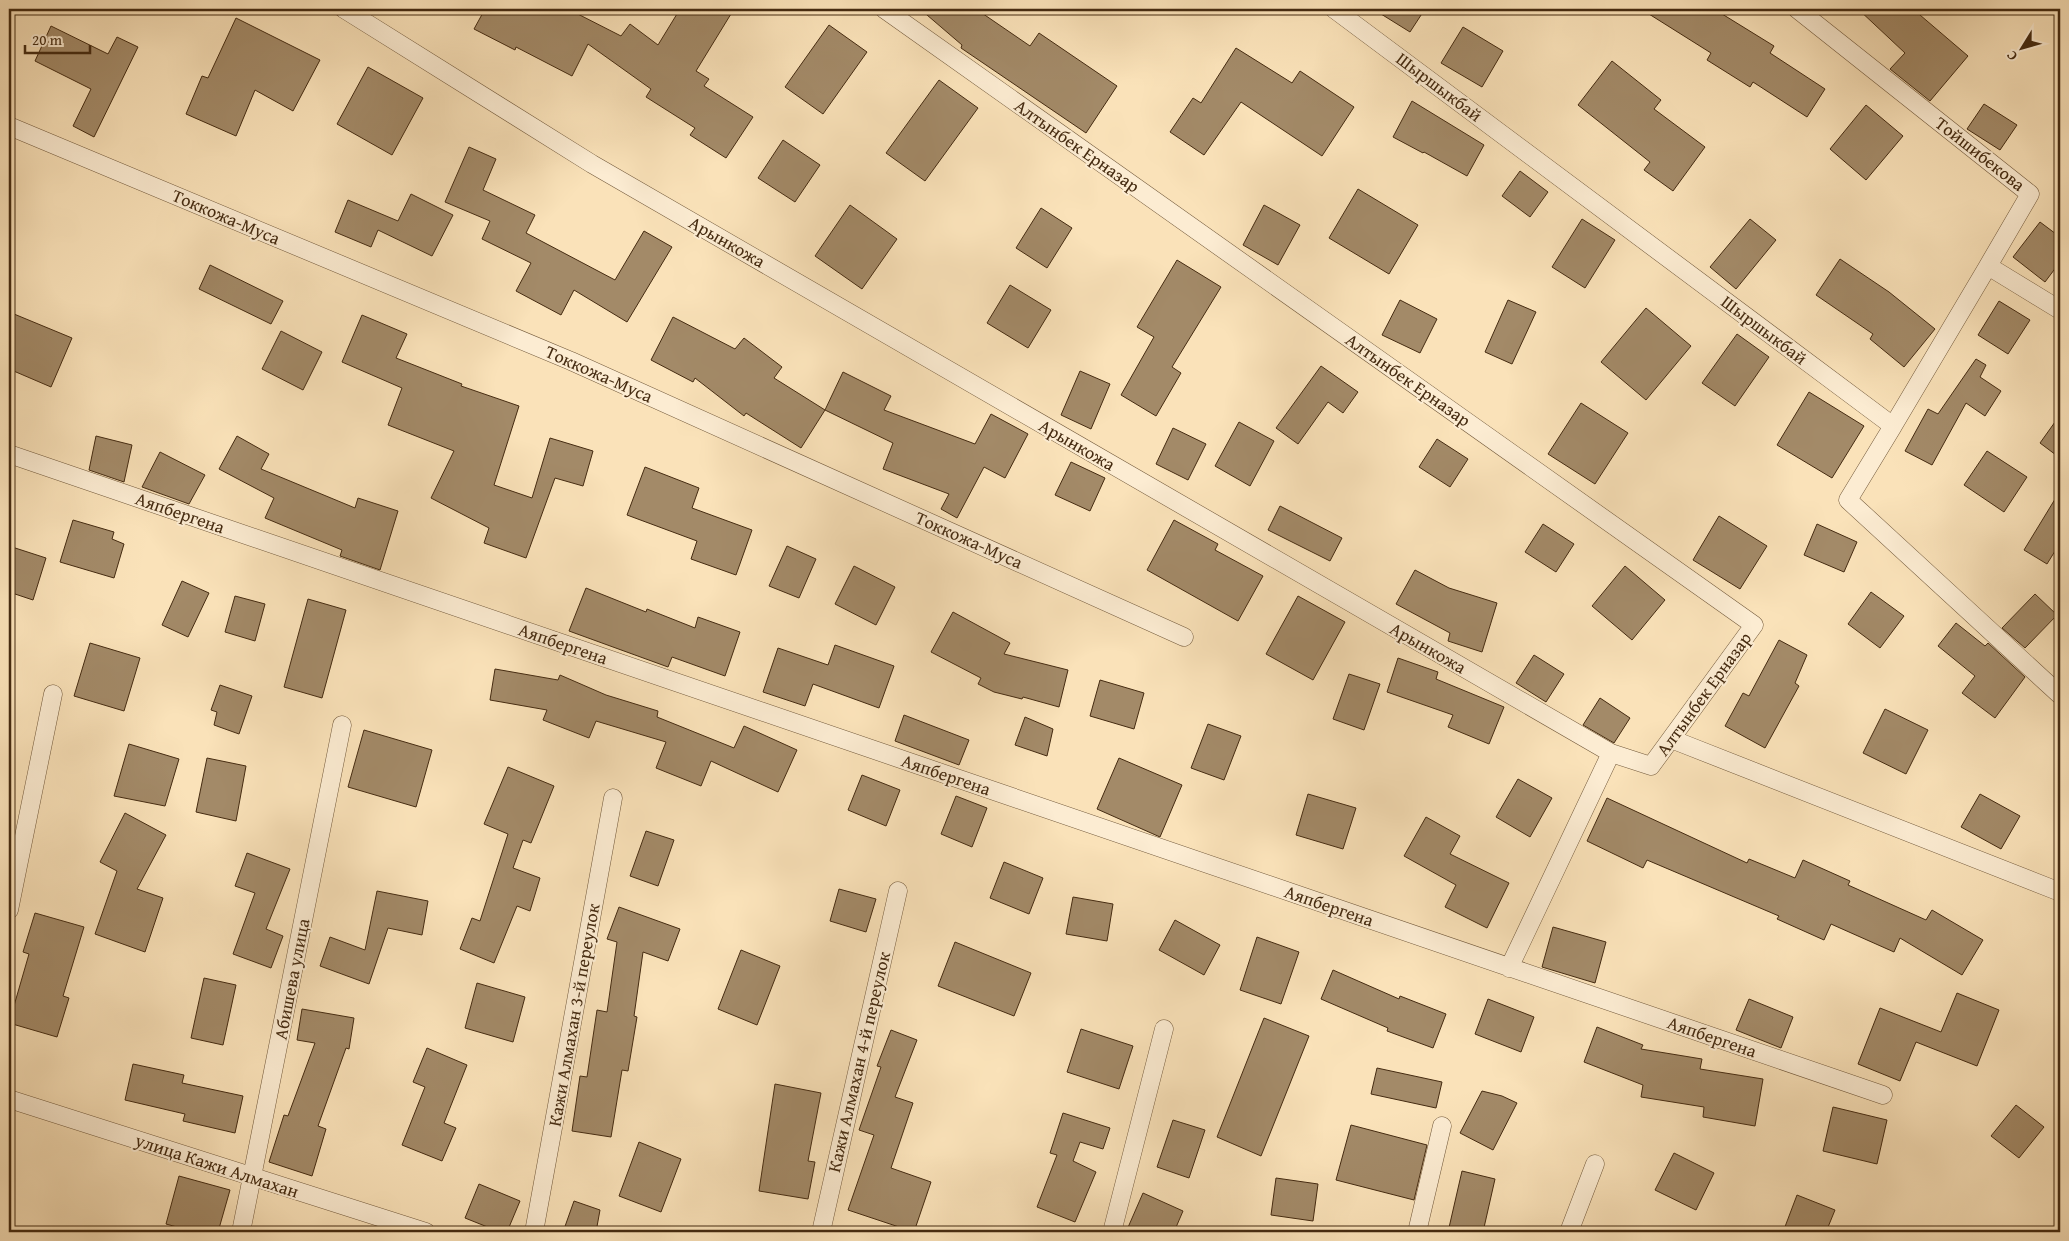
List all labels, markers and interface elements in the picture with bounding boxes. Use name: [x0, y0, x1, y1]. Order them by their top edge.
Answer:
scale bar: [25, 22, 90, 54]
north arrow: [1996, 22, 2046, 72]
text: 20 m: [32, 29, 63, 50]
street label: Шыршыкбай: [1391, 45, 1488, 128]
text: С: [2001, 47, 2022, 65]
street label: Алтынбек Ерназар: [1009, 92, 1146, 199]
street label: Тойшибекова: [1929, 110, 2031, 198]
street label: Токкожа-Муса: [168, 182, 285, 252]
street label: Арынкожа: [684, 209, 771, 274]
street label: Шыршыкбай: [1716, 288, 1813, 371]
street label: Алтынбек Ерназар: [1340, 326, 1477, 433]
street label: Токкожа-Муса: [541, 338, 658, 409]
street label: Арынкожа: [1034, 412, 1121, 477]
street label: Аяпбергена: [132, 485, 229, 541]
street label: Токкожа-Муса: [911, 504, 1028, 575]
street label: Арынкожа: [1385, 615, 1472, 680]
street label: Аяпбергена: [515, 616, 612, 672]
street label: Алтынбек Ерназар: [1649, 626, 1758, 761]
street label: Аяпбергена: [898, 747, 995, 803]
street label: Аяпбергена: [1281, 878, 1378, 934]
street label: Кажи Алмахан 3-й переулок: [541, 901, 607, 1128]
street label: Абишева улица: [267, 916, 317, 1042]
street label: Кажи Алмахан 4-й переулок: [820, 948, 897, 1175]
street label: Аяпбергена: [1664, 1009, 1761, 1065]
street label: улица Кажи Алмахан: [131, 1126, 302, 1205]

